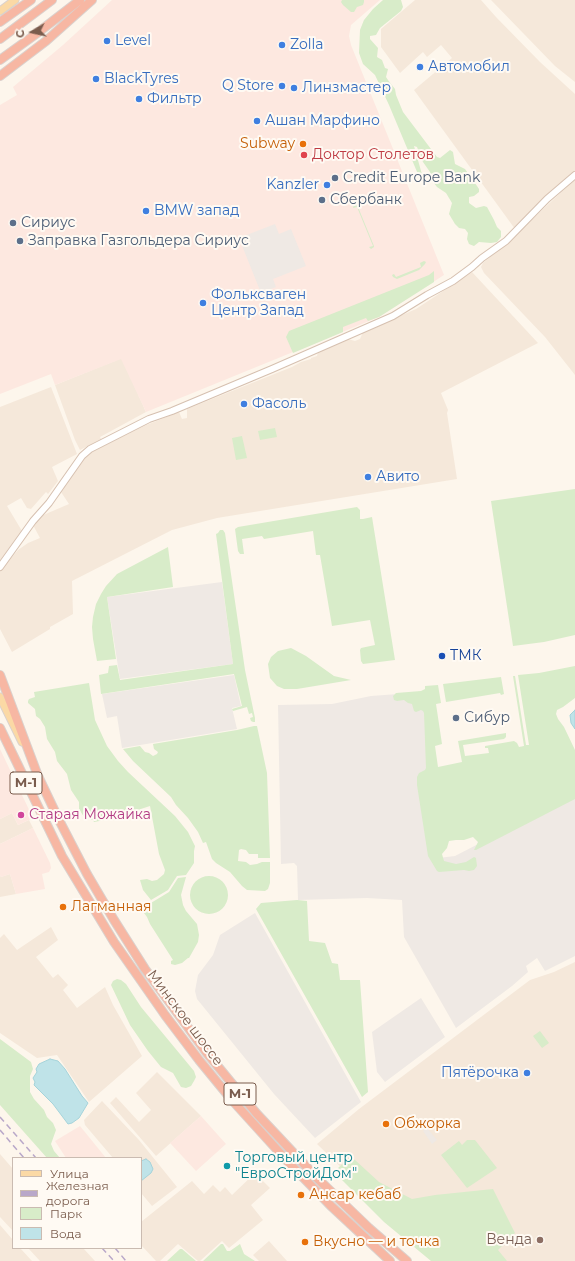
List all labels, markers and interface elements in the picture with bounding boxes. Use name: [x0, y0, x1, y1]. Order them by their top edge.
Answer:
north arrow: [12, 12, 52, 52]
text: С: [13, 29, 28, 39]
place label: Level: [115, 33, 151, 49]
marker: Level: [102, 36, 112, 46]
place label: Zolla: [290, 37, 323, 53]
marker: Zolla: [277, 40, 287, 50]
place label: Автомобил: [428, 59, 510, 75]
marker: Автомобил: [415, 62, 425, 72]
place label: BlackTyres: [104, 71, 179, 87]
marker: BlackTyres: [91, 74, 101, 84]
place label: Q Store: [222, 78, 274, 94]
place label: Линзмастер: [302, 80, 391, 96]
marker: Q Store: [277, 81, 287, 91]
marker: Линзмастер: [289, 83, 299, 93]
place label: Фильтр: [147, 91, 202, 107]
marker: Фильтр: [134, 94, 144, 104]
place label: Ашан Марфино: [265, 113, 380, 129]
marker: Ашан Марфино: [252, 116, 262, 126]
place label: Subway: [240, 136, 295, 152]
marker: Subway: [298, 139, 308, 149]
place label: Доктор Столетов: [312, 147, 434, 163]
marker: Доктор Столетов: [299, 150, 309, 160]
place label: Credit Europe Bank: [343, 170, 480, 186]
marker: Credit Europe Bank: [330, 173, 340, 183]
place label: Kanzler: [267, 177, 319, 193]
marker: Kanzler: [322, 180, 332, 190]
place label: Сбербанк: [330, 192, 402, 208]
marker: Сбербанк: [317, 195, 327, 205]
place label: BMW запад: [154, 203, 239, 219]
marker: BMW запад: [141, 206, 151, 216]
place label: Сириус: [21, 215, 75, 231]
marker: Сириус: [8, 218, 18, 228]
place label: Заправка Газгольдера Сириус: [28, 233, 249, 249]
marker: Заправка Газгольдера Сириус: [15, 236, 25, 246]
place label: Фольксваген Центр Запад: [211, 287, 306, 320]
marker: Фольксваген Центр Запад: [198, 298, 208, 308]
place label: Фасоль: [252, 396, 306, 412]
marker: Фасоль: [239, 399, 249, 409]
place label: Авито: [376, 469, 420, 485]
marker: Авито: [363, 472, 373, 482]
place label: ТМК: [450, 648, 482, 664]
marker: ТМК: [437, 651, 447, 661]
place label: Сибур: [464, 710, 510, 726]
marker: Сибур: [451, 713, 461, 723]
road number: М-1: [10, 772, 42, 794]
place label: Старая Можайка: [29, 807, 151, 823]
marker: Старая Можайка: [16, 810, 26, 820]
place label: Лагманная: [71, 899, 152, 915]
marker: Лагманная: [58, 902, 68, 912]
street label: Минское шоссе: [143, 967, 227, 1069]
place label: Пятёрочка: [441, 1065, 519, 1081]
marker: Пятёрочка: [522, 1068, 532, 1078]
road number: М-1: [224, 1083, 256, 1105]
place label: Обжорка: [394, 1116, 461, 1132]
marker: Обжорка: [381, 1119, 391, 1129]
place label: Торговый центр "ЕвроСтройДом": [235, 1150, 357, 1182]
legend: [12, 1157, 142, 1249]
marker: Торговый центр "ЕвроСтройДом": [222, 1161, 232, 1171]
text: Улица: [50, 1166, 89, 1181]
text: Железная дорога: [46, 1178, 109, 1208]
place label: Ансар кебаб: [309, 1187, 401, 1203]
marker: Ансар кебаб: [296, 1190, 306, 1200]
text: Парк: [50, 1206, 82, 1221]
text: Вода: [50, 1226, 81, 1241]
place label: Венда: [486, 1232, 532, 1248]
place label: Вкусно — и точка: [313, 1234, 440, 1250]
marker: Венда: [535, 1235, 545, 1245]
marker: Вкусно — и точка: [300, 1237, 310, 1247]

